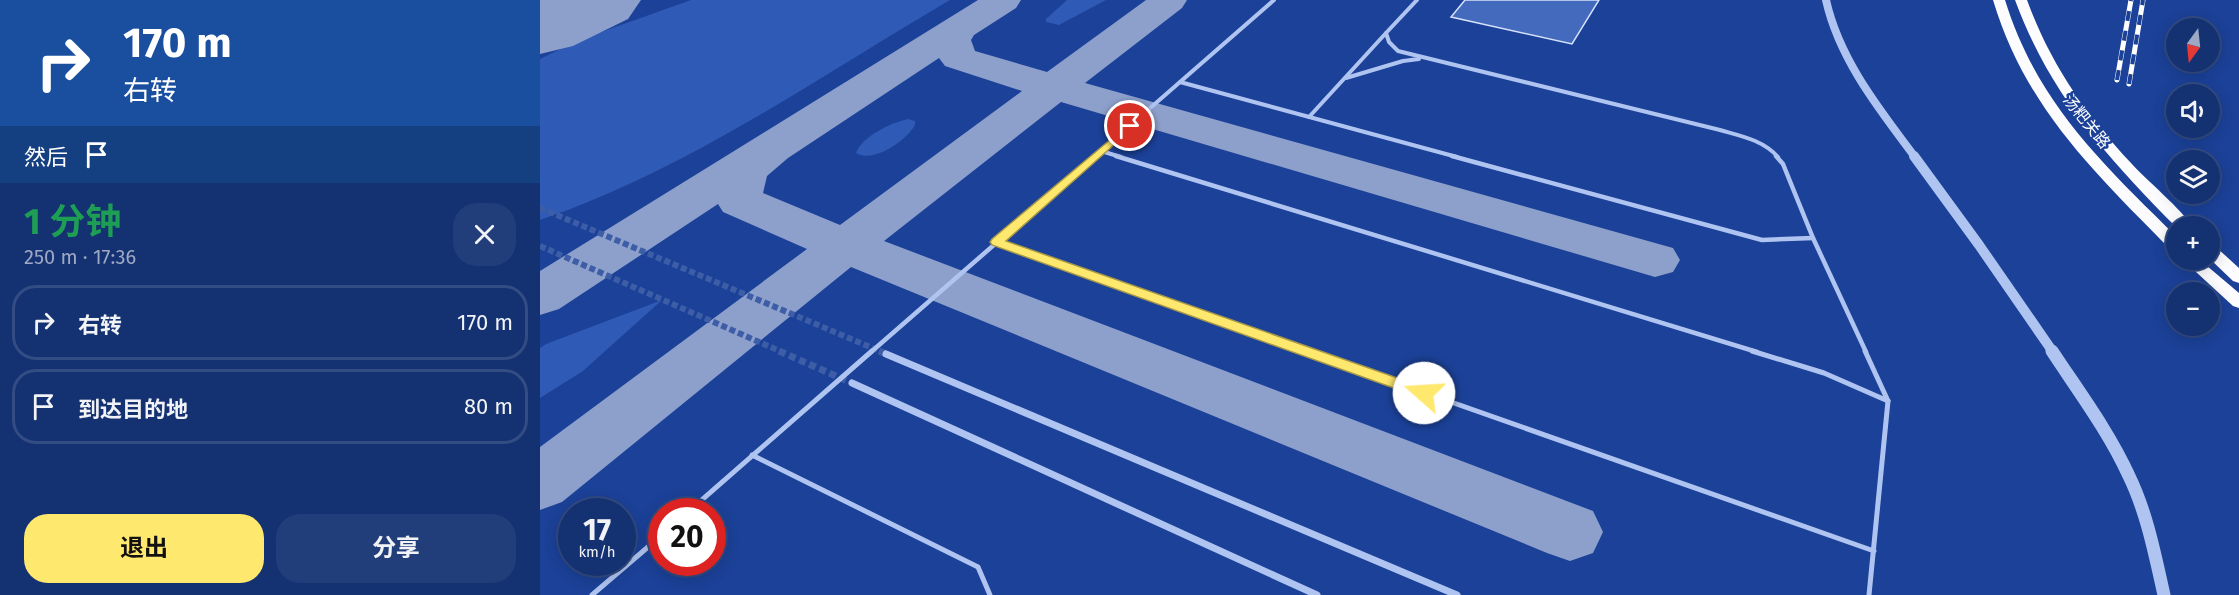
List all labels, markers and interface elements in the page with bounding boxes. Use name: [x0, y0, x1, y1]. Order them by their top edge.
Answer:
text: 170 m: [123, 18, 232, 68]
north arrow: [2166, 18, 2220, 72]
map controls: [2166, 18, 2220, 336]
icon: right: [24, 24, 102, 102]
text: 右转: [123, 75, 177, 107]
button: sound: [2166, 84, 2220, 138]
street label: 汤粑关路: [2059, 90, 2114, 152]
pin: [1104, 100, 1155, 151]
icon: arrive: [1113, 109, 1146, 142]
icon: arrive: [80, 138, 113, 171]
text: 然后: [24, 144, 68, 171]
button: layers: [2166, 150, 2220, 204]
text: 1 分钟: [24, 200, 121, 244]
button: close: [453, 203, 516, 266]
button: +: [2166, 216, 2220, 270]
text: 250 m · 17:36: [24, 245, 136, 269]
button: −: [2166, 282, 2220, 336]
icon: right: [27, 306, 60, 339]
text: 170 m: [457, 309, 513, 336]
text: 右转: [78, 312, 122, 339]
position arrow: [1392, 361, 1456, 425]
icon: arrive: [27, 390, 60, 423]
text: 80 m: [464, 393, 513, 420]
text: 到达目的地: [78, 396, 188, 423]
speed limit sign: 20: [648, 498, 726, 576]
text: 17: [583, 512, 611, 548]
button: 退出: [24, 514, 264, 583]
button: 分享: [276, 514, 516, 583]
text: km/h: [578, 543, 616, 561]

